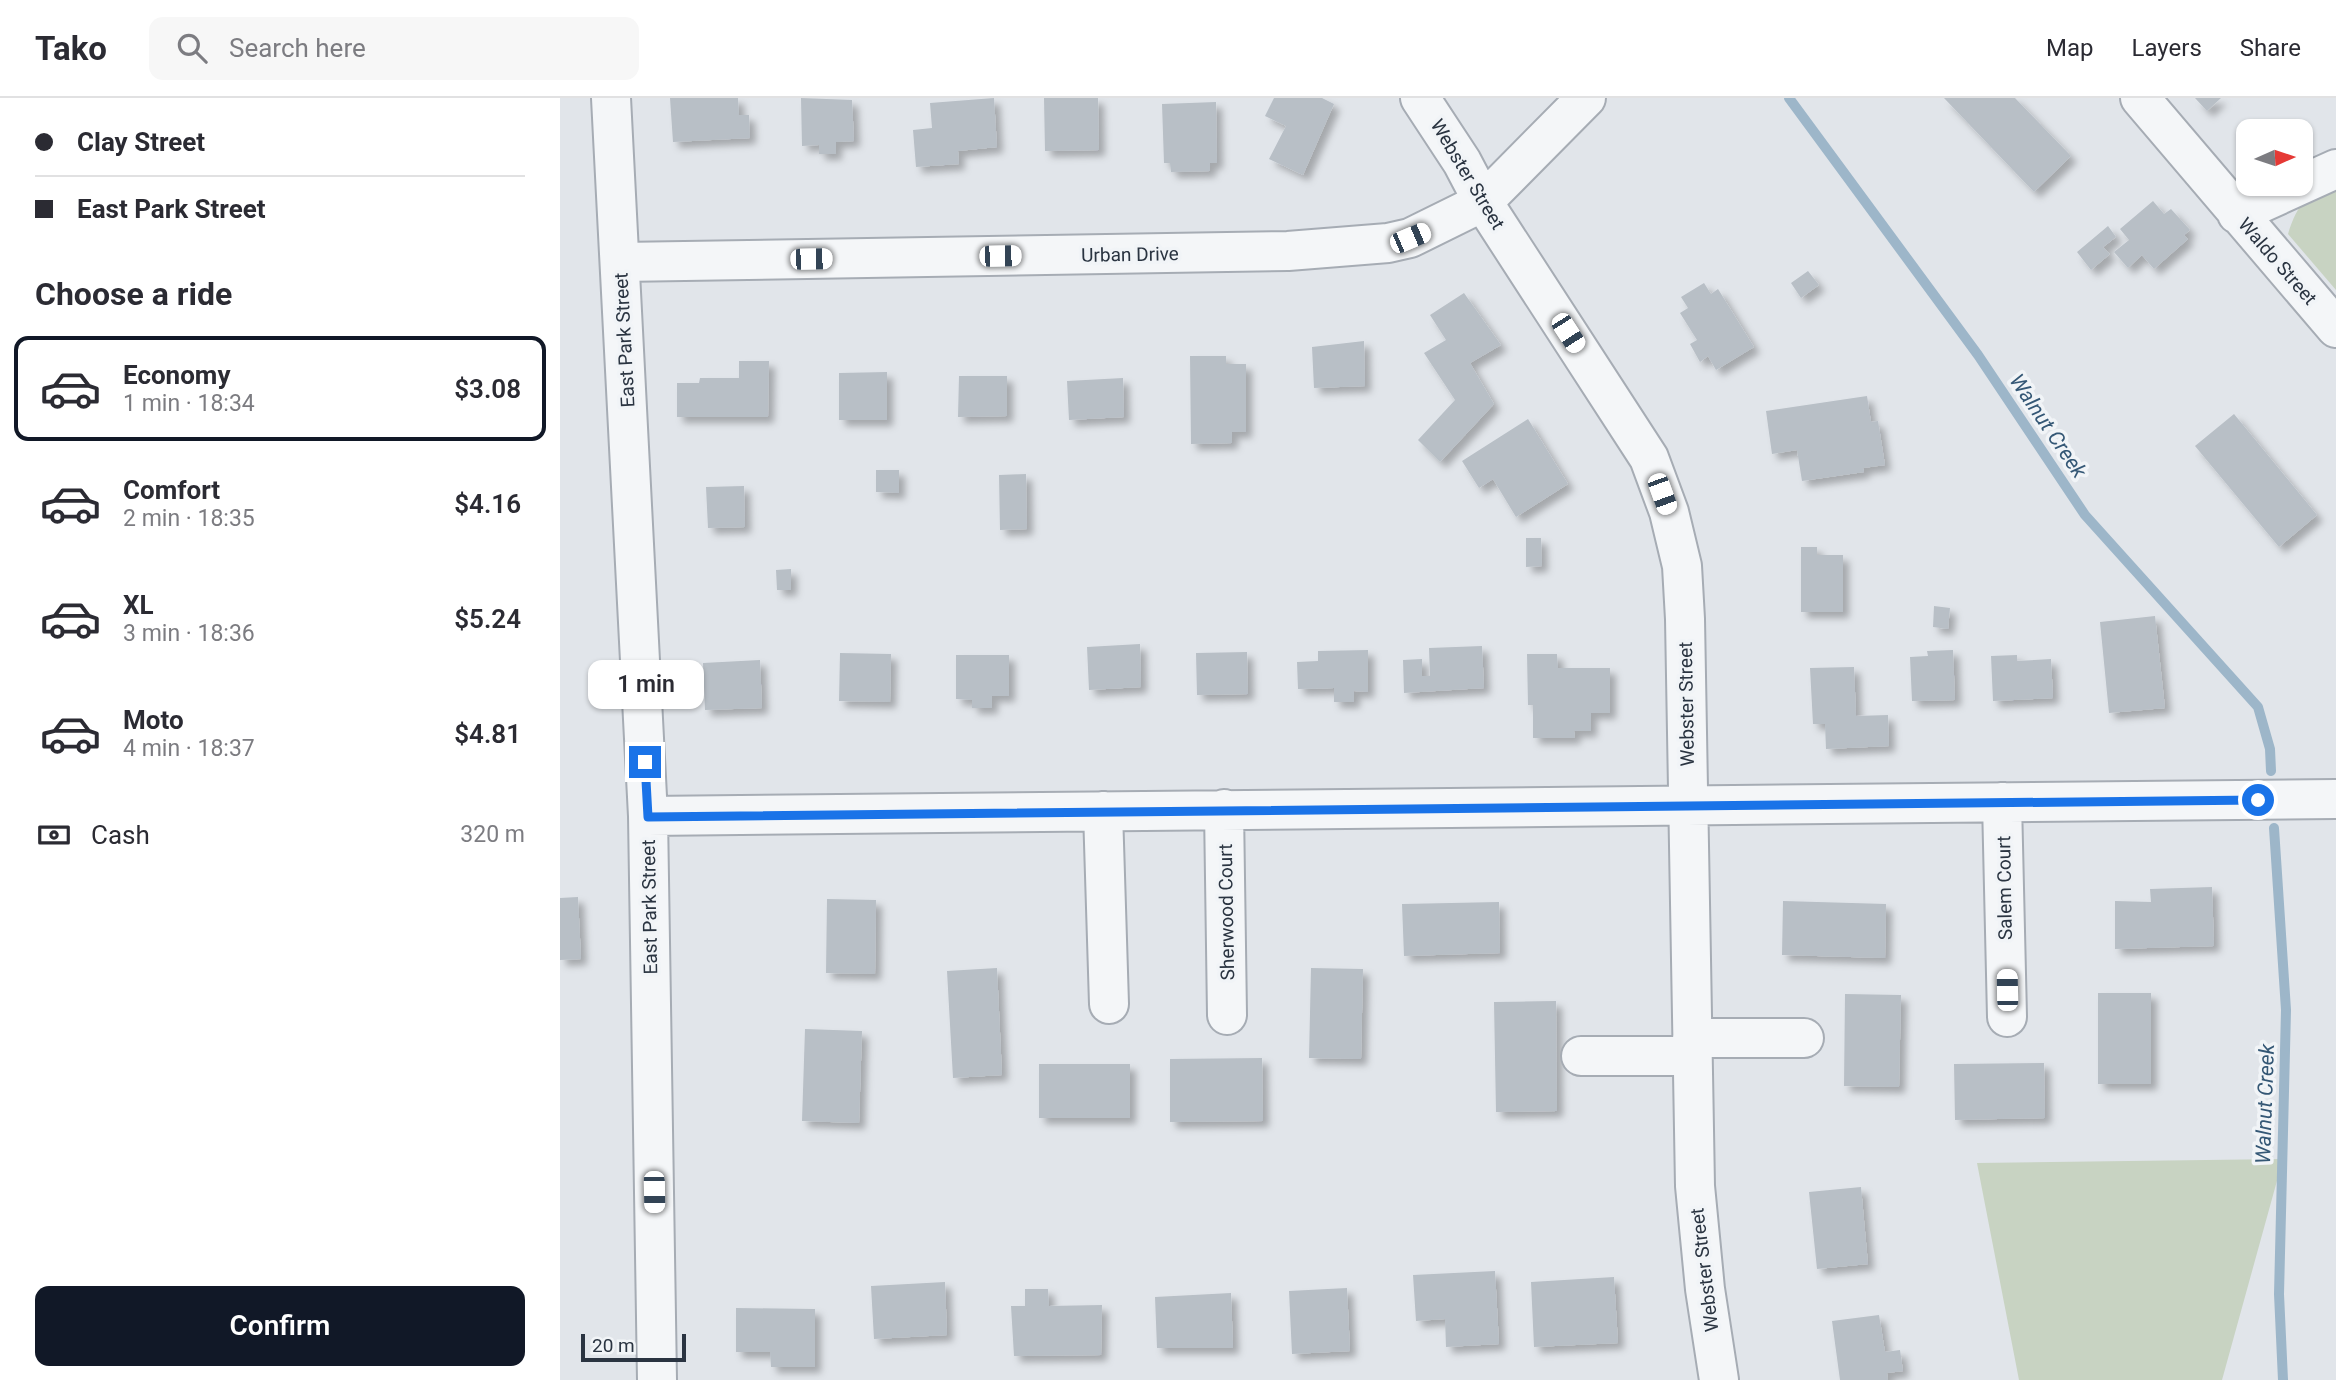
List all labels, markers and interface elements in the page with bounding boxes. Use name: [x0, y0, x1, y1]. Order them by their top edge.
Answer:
search box: [149, 17, 639, 80]
text: Tako: [35, 29, 107, 68]
icon: search: [173, 29, 211, 67]
text: Search here: [229, 33, 366, 63]
text: Map: [2046, 34, 2094, 62]
text: Layers: [2132, 34, 2202, 62]
text: Share: [2240, 34, 2301, 62]
street label: Webster Street: [1426, 115, 1510, 234]
north arrow: [2236, 119, 2314, 196]
map controls: [2236, 119, 2313, 196]
text: Clay Street: [77, 127, 205, 157]
text: East Park Street: [77, 194, 266, 224]
street label: Waldo Street: [2234, 213, 2322, 310]
car: [1387, 220, 1434, 256]
street label: Urban Drive: [1081, 242, 1179, 267]
car: [979, 245, 1022, 267]
car: [790, 248, 833, 270]
street label: East Park Street: [609, 272, 640, 408]
text: Choose a ride: [35, 275, 232, 313]
car: [1548, 310, 1589, 356]
icon: car: [39, 357, 102, 420]
text: Economy: [123, 360, 230, 390]
water label: Walnut Creek: [2005, 370, 2092, 483]
text: $3.08: [454, 374, 521, 404]
text: 1 min · 18:34: [123, 390, 255, 417]
car: [1645, 471, 1680, 517]
icon: car: [39, 472, 102, 535]
text: Comfort: [123, 475, 220, 505]
text: $4.16: [454, 489, 521, 519]
text: 2 min · 18:35: [123, 505, 255, 532]
icon: car: [39, 587, 102, 650]
text: XL: [123, 590, 154, 620]
text: $5.24: [454, 604, 521, 634]
text: 3 min · 18:36: [123, 620, 255, 647]
street label: Webster Street: [1674, 641, 1699, 767]
callout: 1 min: [587, 660, 703, 710]
text: 1 min: [617, 671, 675, 698]
icon: car: [39, 702, 102, 765]
text: Moto: [123, 705, 184, 735]
text: $4.81: [454, 719, 521, 749]
text: 4 min · 18:37: [123, 735, 255, 762]
route end: [629, 746, 661, 778]
route start: [2242, 784, 2274, 816]
icon: cash: [35, 816, 73, 854]
text: Cash: [91, 820, 150, 850]
text: 320 m: [460, 821, 525, 848]
street label: Salem Court: [1992, 836, 2017, 940]
street label: East Park Street: [637, 839, 662, 975]
street label: Sherwood Court: [1214, 844, 1239, 980]
car: [1997, 969, 2018, 1011]
water label: Walnut Creek: [2251, 1043, 2279, 1164]
car: [644, 1171, 665, 1213]
street label: Webster Street: [1685, 1207, 1724, 1333]
button: Confirm: [35, 1286, 525, 1366]
scale bar: [581, 1331, 686, 1363]
text: 20 m: [592, 1334, 635, 1357]

